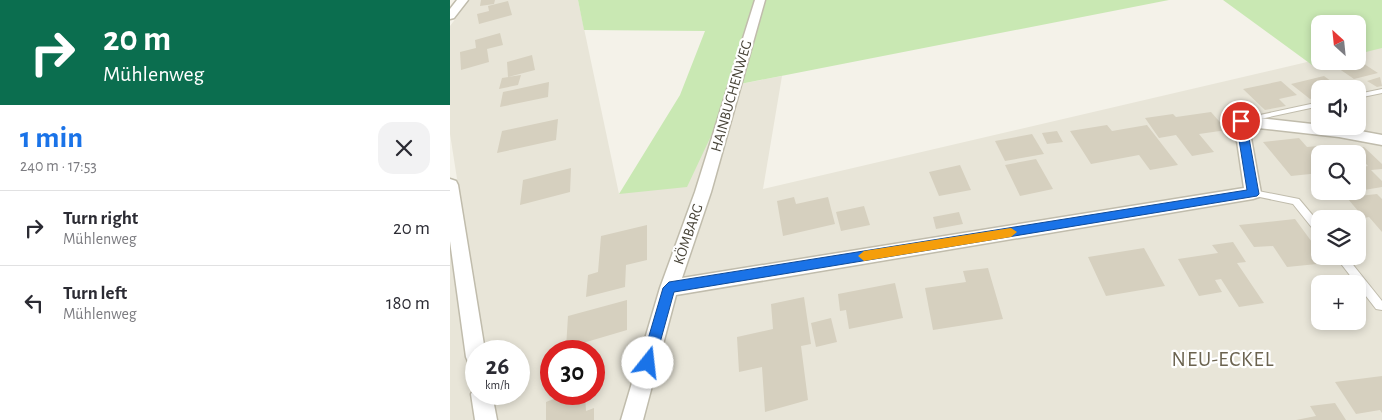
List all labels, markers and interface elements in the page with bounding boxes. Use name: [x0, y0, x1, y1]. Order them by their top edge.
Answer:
north arrow: [1311, 15, 1366, 70]
map controls: [1311, 15, 1366, 330]
icon: right: [20, 20, 85, 85]
text: 20 m: [103, 22, 171, 57]
street label: HAINBUCHENWEG: [708, 39, 755, 154]
text: Mühlenweg: [103, 63, 204, 85]
button: sound: [1311, 80, 1366, 135]
pin: [1220, 100, 1262, 142]
icon: arrive: [1227, 107, 1255, 135]
button: close: [378, 122, 430, 174]
text: 1 min: [20, 123, 83, 153]
button: search: [1311, 145, 1366, 200]
text: 240 m · 17:53: [20, 158, 97, 174]
street label: KÖMBARG: [669, 201, 706, 266]
text: Turn right: [63, 209, 138, 228]
button: layers: [1311, 210, 1366, 265]
icon: right: [20, 214, 48, 242]
text: 20 m: [393, 219, 430, 238]
text: Mühlenweg: [63, 231, 137, 247]
button: +: [1311, 275, 1366, 330]
text: Turn left: [63, 284, 127, 303]
icon: left: [20, 289, 48, 317]
text: 180 m: [386, 294, 430, 313]
text: Mühlenweg: [63, 306, 137, 322]
position arrow: [621, 336, 673, 388]
speed limit sign: 30: [540, 340, 605, 405]
district label: NEU-ECKEL: [1172, 349, 1274, 370]
text: 26: [486, 354, 509, 379]
text: km/h: [485, 379, 510, 391]

